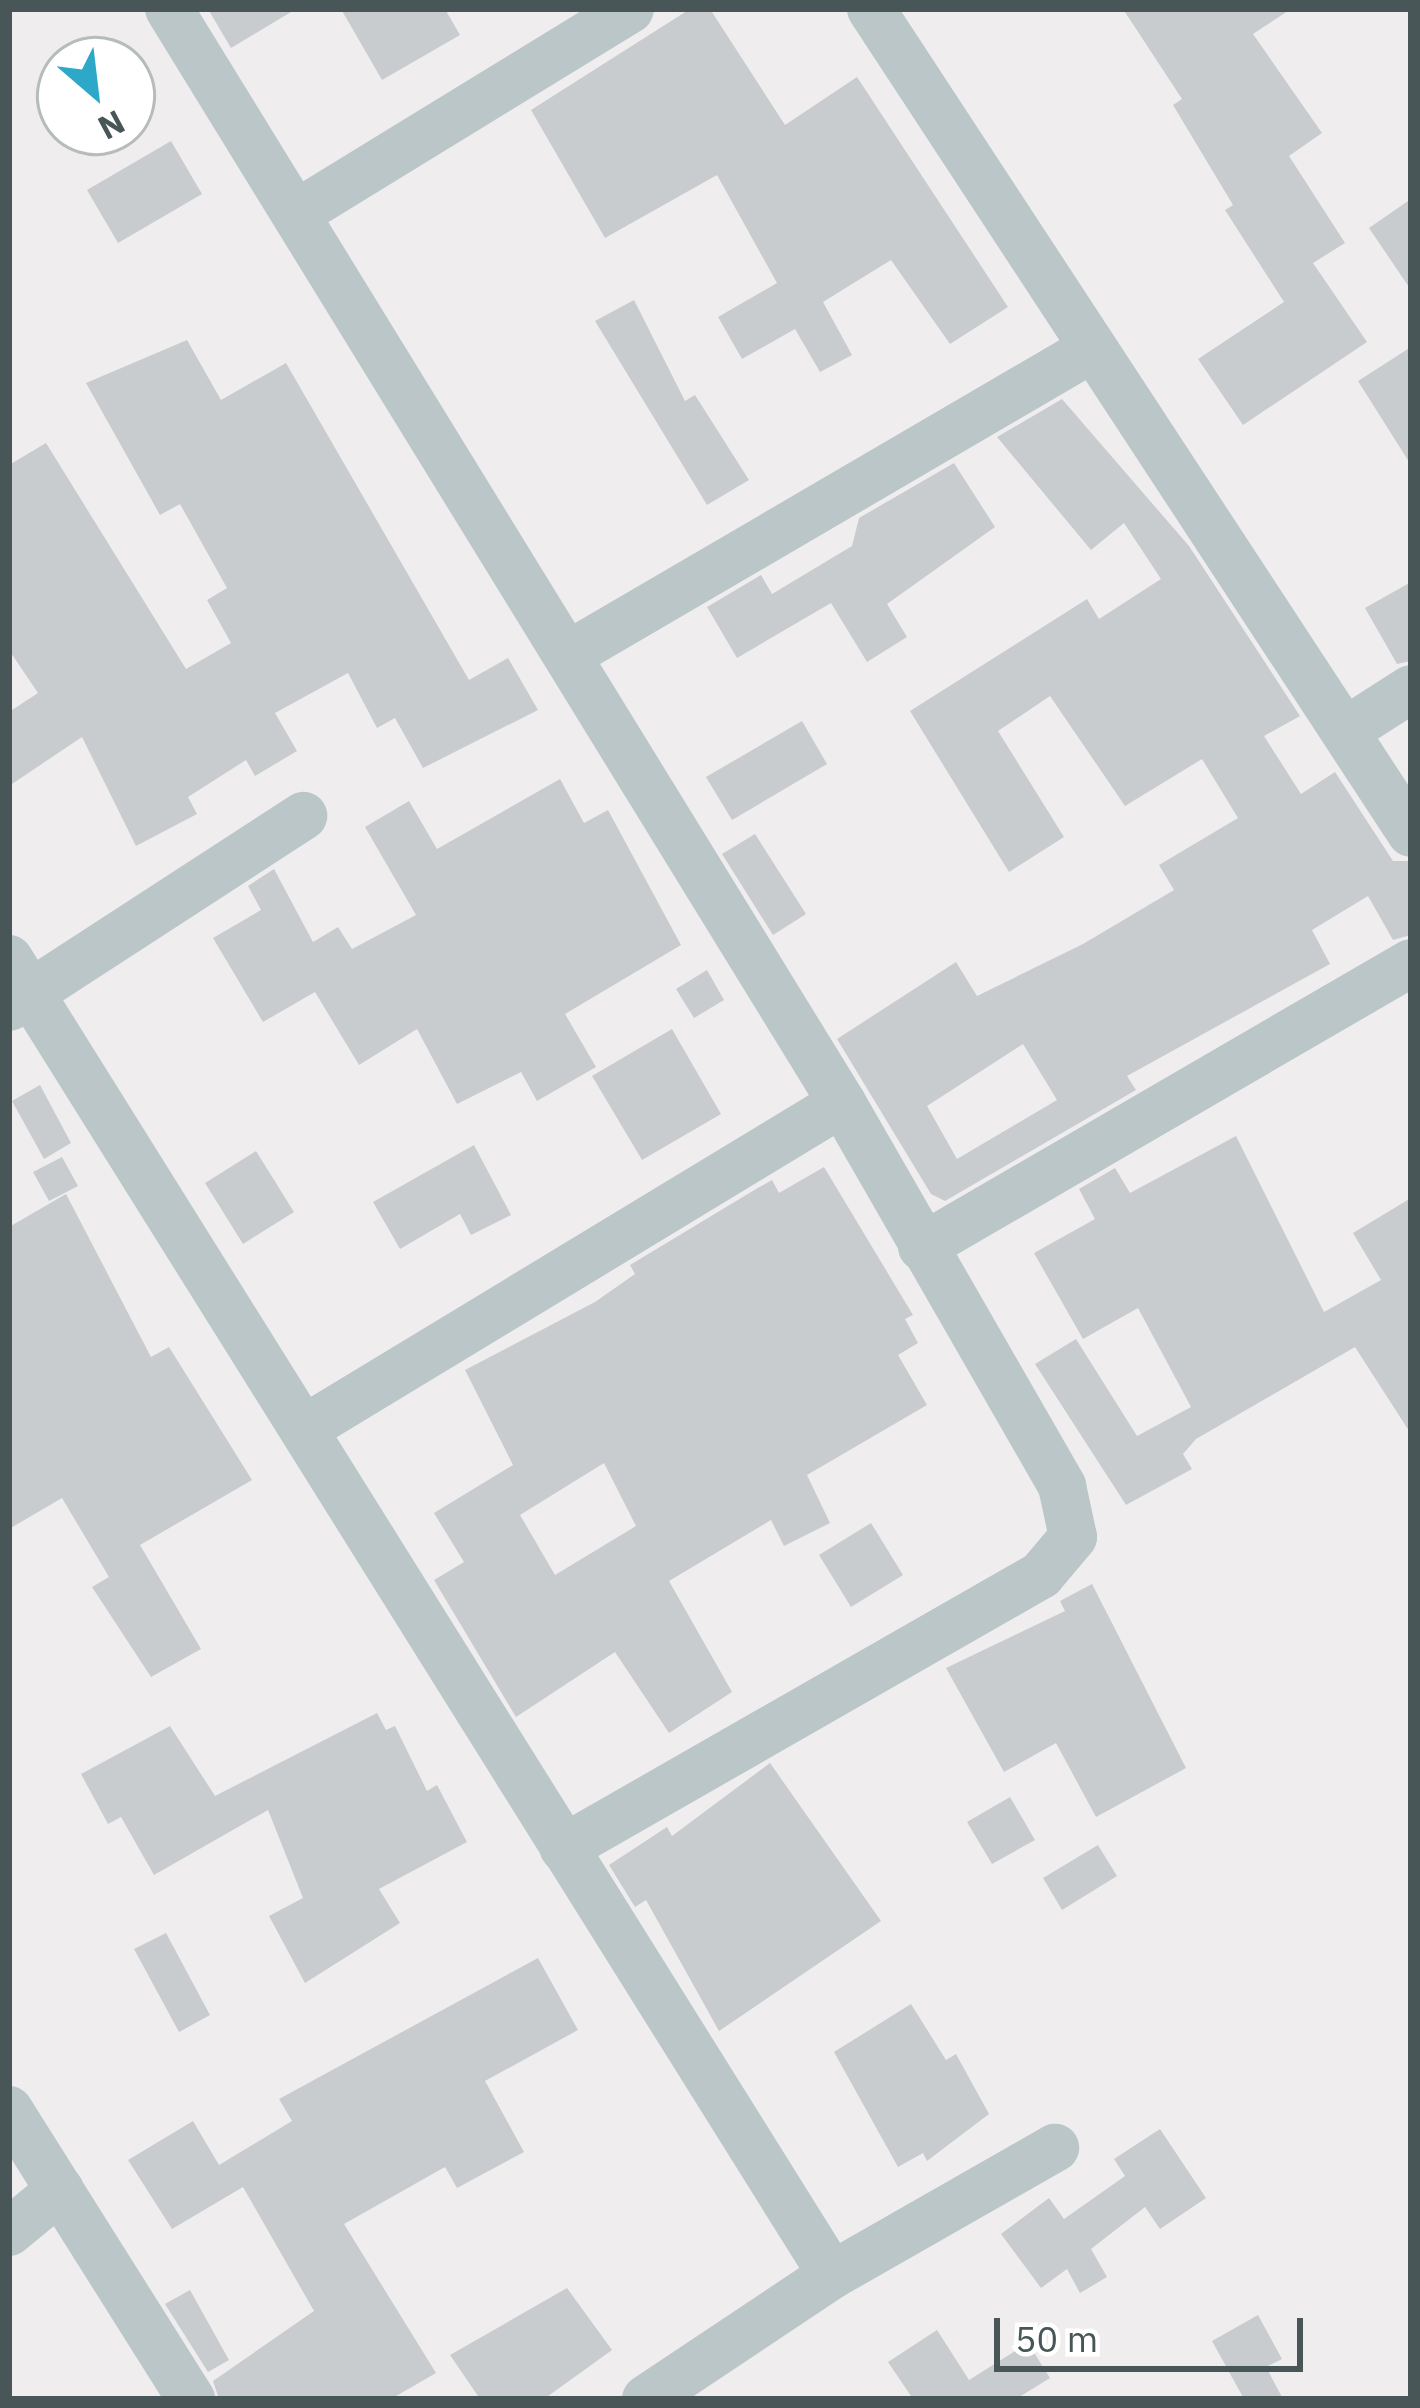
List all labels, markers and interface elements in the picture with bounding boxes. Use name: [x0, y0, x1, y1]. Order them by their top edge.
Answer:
north arrow: [36, 36, 156, 156]
text: N: [91, 101, 132, 150]
scale bar: [1000, 2294, 1309, 2368]
text: 50 m: [1015, 2315, 1098, 2362]

